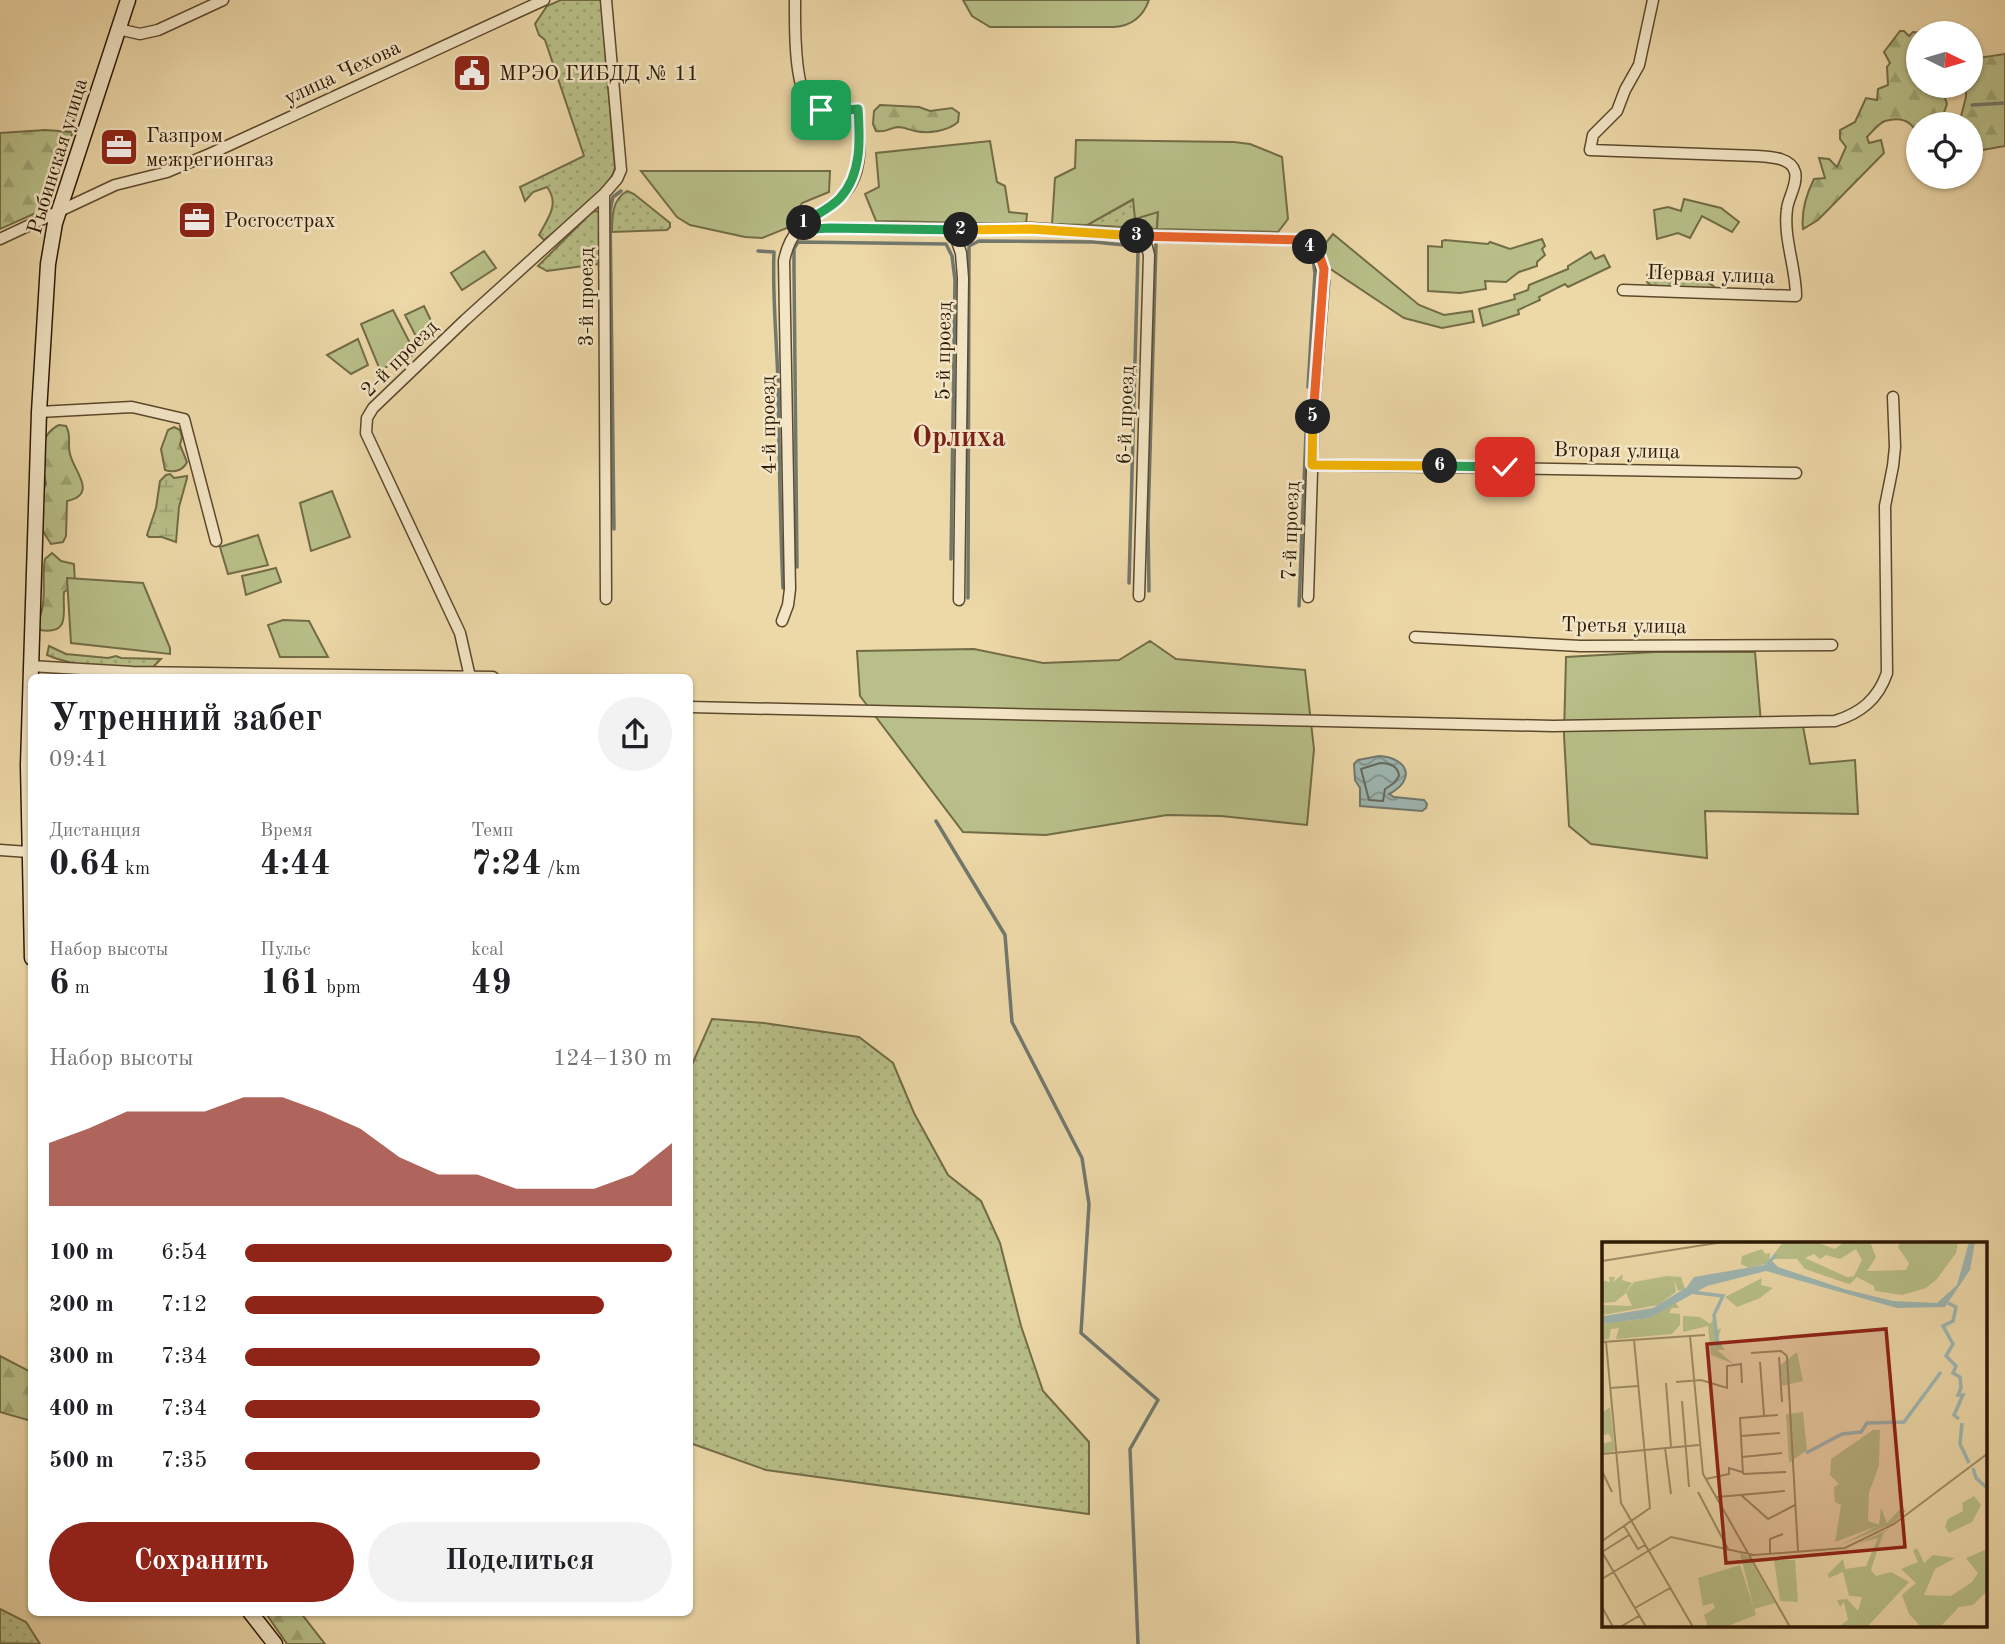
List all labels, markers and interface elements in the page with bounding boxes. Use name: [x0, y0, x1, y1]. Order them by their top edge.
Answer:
north arrow: [1906, 21, 1983, 98]
map controls: [1906, 21, 1983, 189]
street label: улица Чехова: [281, 37, 404, 109]
public building icon: МРЭО ГИБДД № 11: [451, 52, 493, 94]
place label: МРЭО ГИБДД № 11: [499, 64, 699, 85]
street label: Рыбинская улица: [25, 76, 92, 237]
pin: [791, 80, 851, 140]
icon: arrive: [802, 91, 840, 129]
button: locate: [1906, 112, 1983, 189]
office icon: Газпром межрегионгаз: [98, 126, 140, 168]
place label: Газпром межрегионгаз: [146, 126, 274, 171]
office icon: Росгосстрах: [176, 199, 218, 241]
pin: 1: [786, 206, 822, 241]
place label: Росгосстрах: [224, 211, 336, 232]
pin: 2: [944, 212, 978, 247]
text: 1: [798, 213, 809, 232]
pin: 3: [1120, 218, 1154, 254]
text: 2: [955, 220, 966, 239]
text: 3: [1131, 226, 1142, 245]
pin: 4: [1292, 230, 1328, 264]
text: 4: [1304, 237, 1315, 256]
street label: 3-й проезд: [577, 247, 598, 347]
street label: Первая улица: [1647, 263, 1775, 288]
street label: 5-й проезд: [933, 301, 956, 401]
street label: 2-й проезд: [358, 316, 443, 401]
street label: 6-й проезд: [1114, 365, 1139, 465]
street label: 4-й проезд: [758, 375, 781, 475]
pin: 5: [1296, 400, 1330, 434]
text: 5: [1307, 407, 1318, 426]
district label: Орлиха: [912, 424, 1006, 453]
pin: [1475, 437, 1535, 497]
street label: Вторая улица: [1554, 440, 1680, 463]
pin: 6: [1422, 448, 1458, 484]
icon: check: [1486, 448, 1524, 486]
text: 6: [1434, 456, 1445, 475]
street label: 7-й проезд: [1279, 481, 1304, 581]
street label: Третья улица: [1561, 615, 1687, 638]
button: share: [598, 697, 672, 771]
text: Утренний забег: [49, 701, 322, 739]
text: 09:41: [49, 748, 109, 771]
text: Дистанция: [49, 822, 141, 841]
text: Время: [260, 822, 313, 841]
text: Темп: [471, 822, 513, 841]
text: 0.64: [49, 847, 120, 882]
text: 4:44: [260, 847, 331, 882]
text: 7:24: [471, 847, 542, 882]
text: km: [120, 860, 150, 879]
text: /km: [542, 860, 581, 879]
text: Набор высоты: [49, 941, 168, 960]
text: Пульс: [260, 941, 311, 960]
text: kcal: [471, 941, 504, 960]
text: 6: [49, 966, 69, 1001]
text: 161: [260, 966, 321, 1001]
text: 49: [471, 966, 512, 1001]
text: m: [69, 979, 90, 998]
text: bpm: [321, 979, 361, 998]
text: Набор высоты: [49, 1047, 193, 1070]
text: 124–130 m: [553, 1047, 672, 1070]
text: 100 m: [49, 1241, 114, 1264]
text: 6:54: [161, 1241, 207, 1264]
inset map: [1602, 1242, 1988, 1626]
text: 200 m: [49, 1293, 114, 1316]
text: 7:12: [161, 1293, 207, 1316]
text: 300 m: [49, 1345, 114, 1368]
text: 7:34: [161, 1345, 207, 1368]
text: 400 m: [49, 1397, 114, 1420]
text: 7:34: [161, 1397, 207, 1420]
text: 500 m: [49, 1449, 114, 1472]
text: 7:35: [161, 1449, 207, 1472]
button: Сохранить: [49, 1522, 354, 1602]
button: Поделиться: [368, 1522, 672, 1602]

